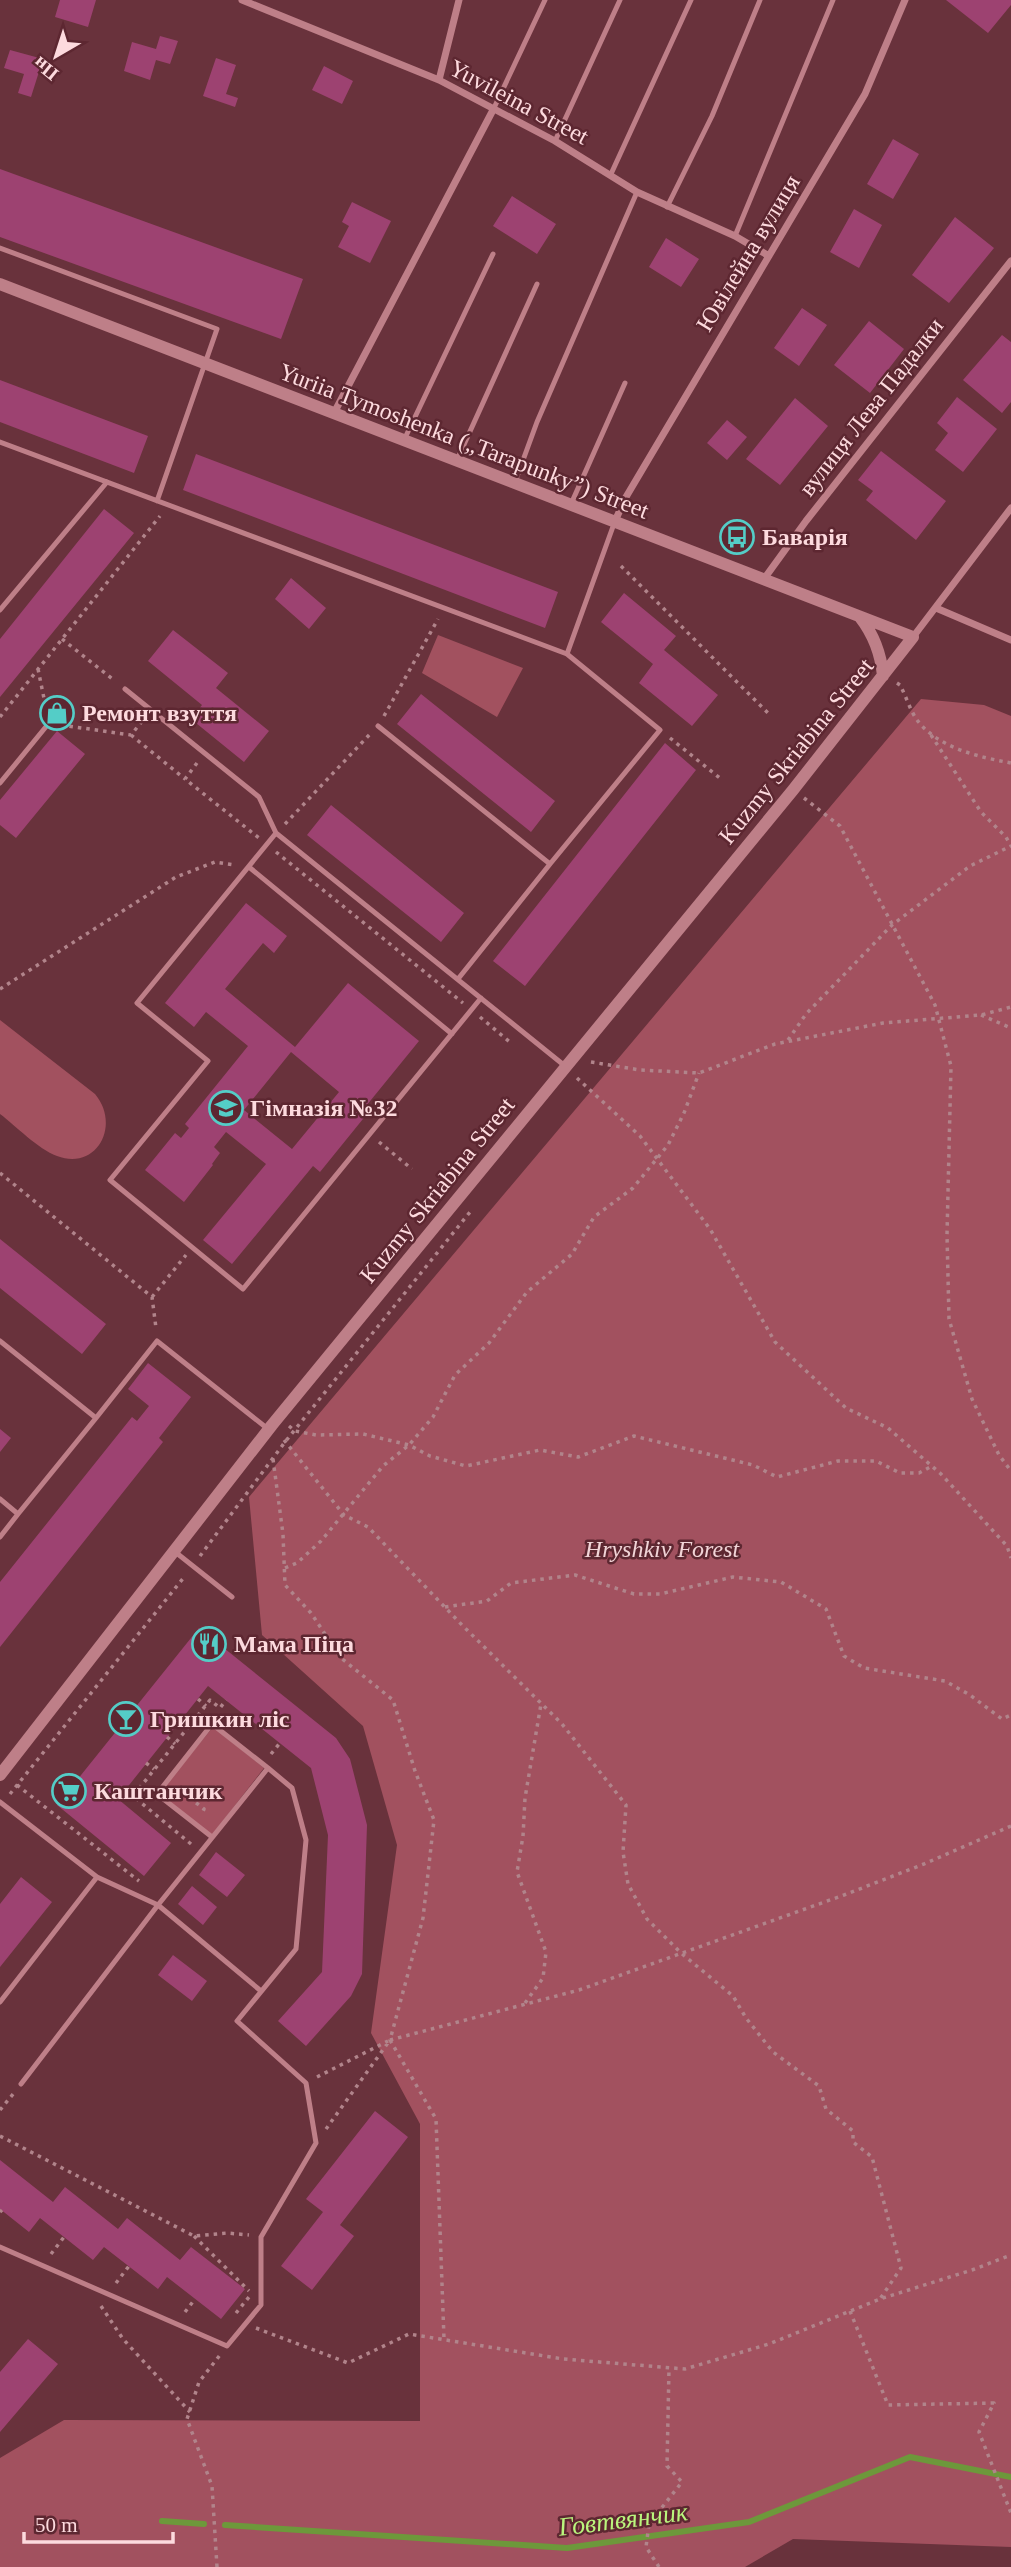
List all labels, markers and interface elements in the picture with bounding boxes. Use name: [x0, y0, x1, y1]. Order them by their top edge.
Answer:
north arrow: [21, 21, 91, 91]
text: Пн: [29, 53, 62, 85]
street label: Yuvileina Street: [445, 54, 593, 150]
street label: Ювілейна вулиця: [691, 170, 805, 336]
street label: вулиця Лева Падалки: [794, 313, 948, 501]
street label: Yuriia Tymoshenka („Tarapunky”) Street: [275, 358, 653, 524]
bus stop icon: Баварія: [718, 518, 756, 556]
place label: Баварія: [762, 524, 848, 550]
street label: Kuzmy Skriabina Street: [713, 653, 879, 849]
shop icon: Ремонт взуття: [38, 694, 76, 732]
place label: Ремонт взуття: [82, 700, 237, 726]
school or university icon: Гімназія №32: [207, 1089, 245, 1127]
street label: Kuzmy Skriabina Street: [354, 1092, 520, 1288]
place label: Гімназія №32: [250, 1095, 398, 1121]
park label: Hryshkiv Forest: [584, 1536, 741, 1562]
restaurant icon: Мама Піца: [190, 1625, 228, 1663]
place label: Мама Піца: [234, 1631, 354, 1657]
bar icon: Гришкин ліс: [107, 1700, 145, 1738]
place label: Гришкин ліс: [150, 1706, 290, 1732]
supermarket icon: Каштанчик: [50, 1772, 88, 1810]
place label: Каштанчик: [94, 1778, 223, 1804]
water label: Говтвянчик: [556, 2497, 690, 2542]
scale bar: [24, 2500, 173, 2544]
text: 50 m: [35, 2513, 78, 2537]

